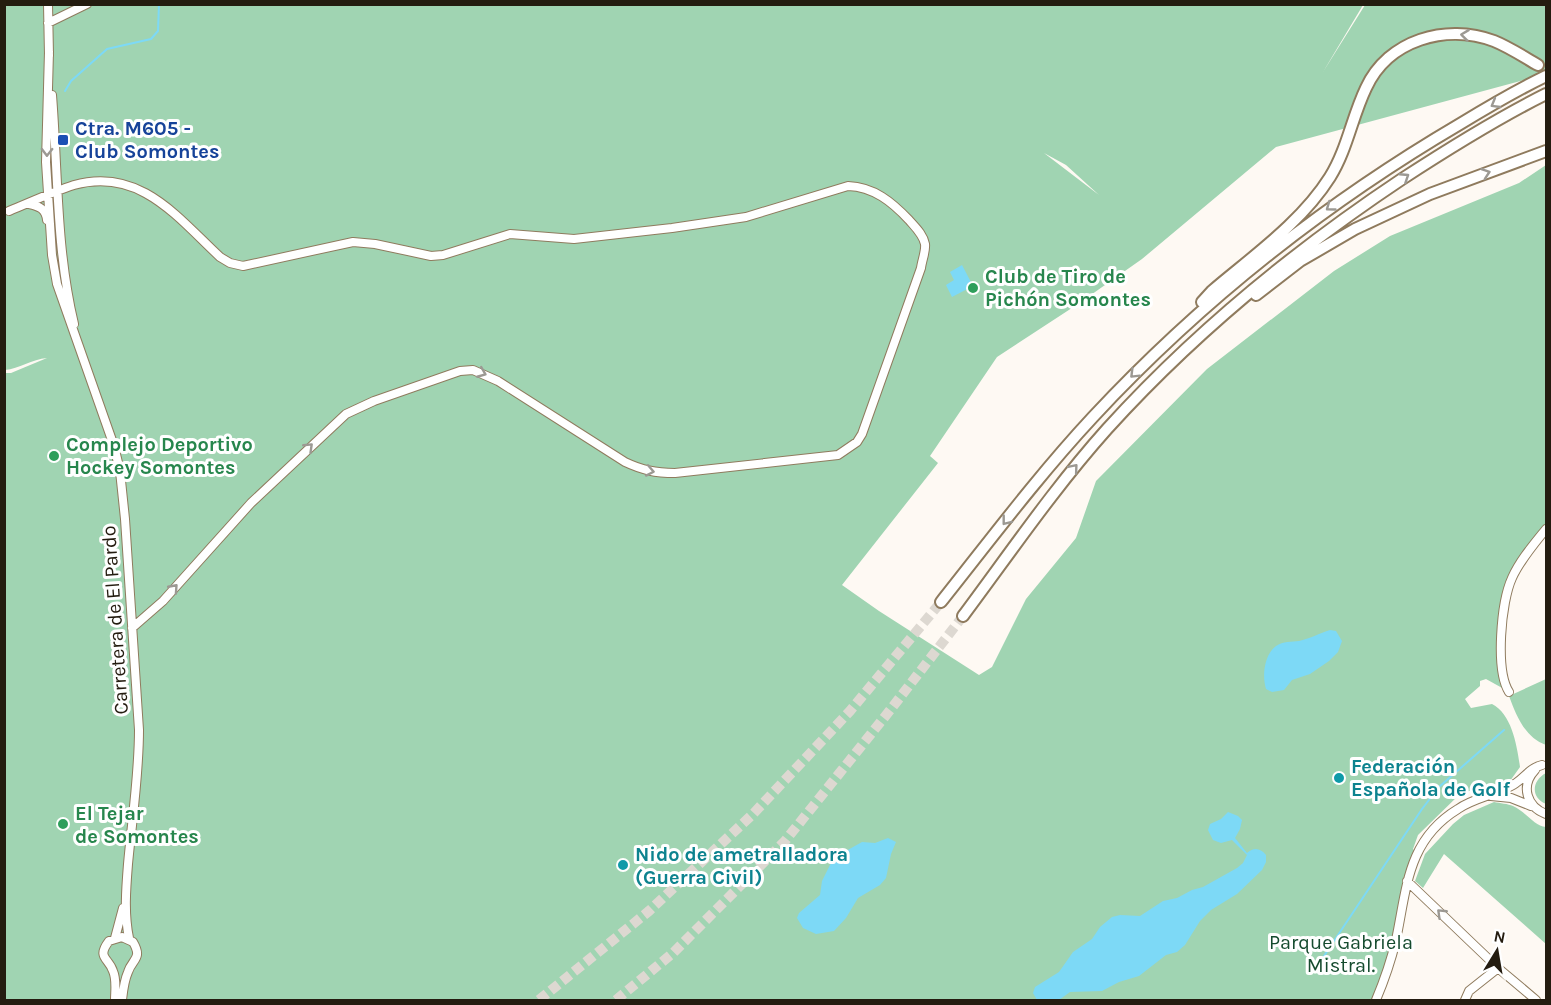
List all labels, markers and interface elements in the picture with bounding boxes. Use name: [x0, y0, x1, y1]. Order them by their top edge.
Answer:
one-way arrow: [1461, 29, 1470, 42]
one-way arrow: [1491, 96, 1501, 108]
place label: Ctra. M605 - Club Somontes: [75, 117, 220, 163]
marker: Ctra. M605 - Club Somontes: [56, 133, 70, 147]
one-way arrow: [40, 147, 53, 156]
one-way arrow: [1480, 168, 1491, 181]
one-way arrow: [1398, 173, 1409, 184]
one-way arrow: [1326, 200, 1337, 211]
place label: Club de Tiro de Pichón Somontes: [985, 265, 1151, 311]
marker: Club de Tiro de Pichón Somontes: [966, 281, 980, 295]
one-way arrow: [477, 366, 487, 379]
one-way arrow: [1131, 367, 1142, 378]
place label: Complejo Deportivo Hockey Somontes: [66, 433, 253, 479]
one-way arrow: [302, 443, 313, 454]
marker: Complejo Deportivo Hockey Somontes: [47, 449, 61, 463]
one-way arrow: [645, 464, 655, 477]
one-way arrow: [1067, 464, 1078, 475]
one-way arrow: [1002, 514, 1013, 525]
street label: Carretera de El Pardo: [97, 525, 133, 715]
one-way arrow: [167, 584, 178, 595]
place label: Federación Española de Golf: [1351, 755, 1511, 801]
marker: Federación Española de Golf: [1332, 771, 1346, 785]
place label: El Tejar de Somontes: [75, 802, 199, 848]
marker: El Tejar de Somontes: [56, 817, 70, 831]
place label: Nido de ametralladora (Guerra Civil): [635, 843, 848, 889]
marker: Nido de ametralladora (Guerra Civil): [616, 858, 630, 872]
one-way arrow: [1437, 909, 1448, 920]
north arrow: [1467, 921, 1527, 981]
text: N: [1492, 926, 1507, 947]
park label: Parque Gabriela Mistral.: [1269, 931, 1413, 977]

